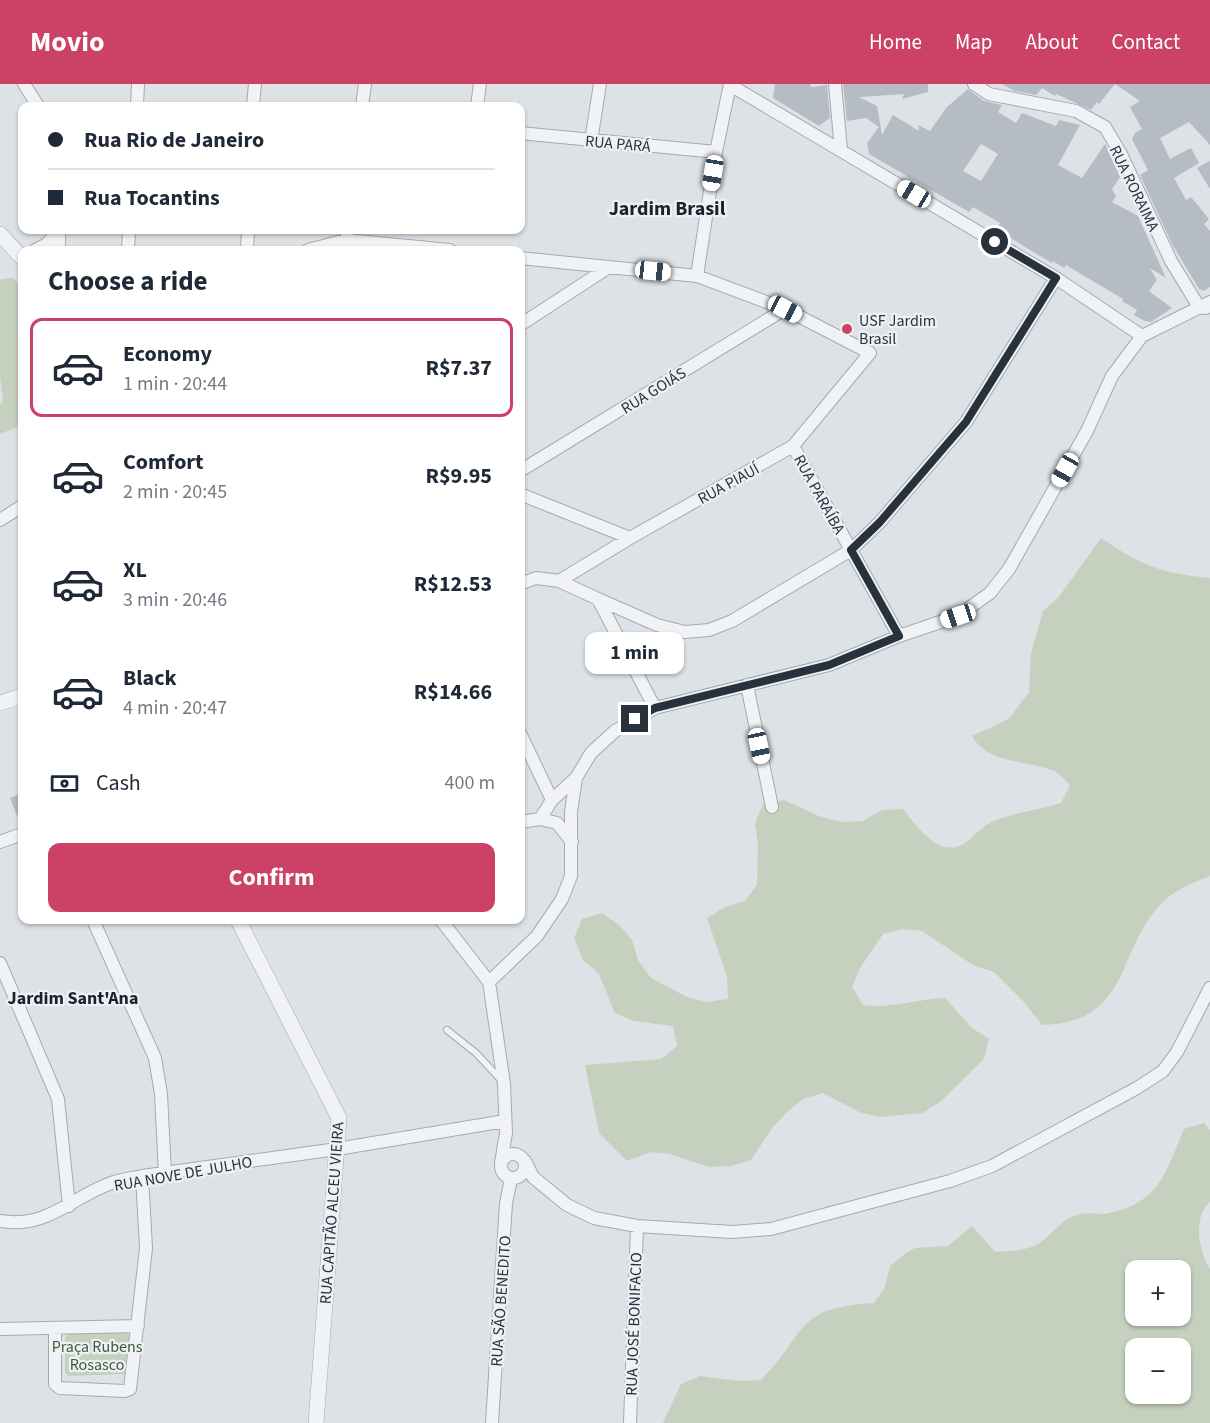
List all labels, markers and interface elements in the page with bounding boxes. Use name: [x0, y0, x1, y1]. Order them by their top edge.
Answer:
text: Movio: [30, 22, 105, 62]
text: Home: [869, 27, 922, 57]
text: Map: [955, 27, 993, 57]
text: About: [1026, 27, 1078, 57]
text: Contact: [1111, 27, 1180, 57]
text: Rua Rio de Janeiro: [84, 124, 264, 156]
street label: RUA PARÁ: [584, 130, 652, 158]
street label: RUA RORAIMA: [1104, 142, 1165, 235]
car: [701, 154, 725, 192]
car: [894, 177, 934, 211]
text: Rua Tocantins: [84, 182, 220, 214]
district label: Jardim Brasil: [609, 195, 726, 223]
route start: [981, 228, 1008, 255]
car: [634, 260, 672, 282]
text: Choose a ride: [48, 262, 208, 301]
car: [765, 293, 805, 325]
place label: USF Jardim Brasil: [859, 310, 936, 350]
marker: USF Jardim Brasil: [840, 322, 854, 336]
text: Economy: [123, 338, 212, 370]
icon: car: [51, 341, 105, 395]
text: R$7.37: [425, 352, 492, 384]
street label: RUA GOIÁS: [617, 362, 690, 420]
text: 1 min · 20:44: [123, 370, 227, 398]
text: Comfort: [123, 446, 204, 478]
icon: car: [51, 449, 105, 503]
car: [1048, 450, 1082, 490]
street label: RUA PARAÍBA: [788, 451, 850, 539]
street label: RUA PIAUÍ: [694, 458, 764, 510]
text: R$9.95: [425, 460, 492, 492]
text: 2 min · 20:45: [123, 478, 227, 506]
text: XL: [123, 554, 147, 586]
icon: car: [51, 557, 105, 611]
text: R$12.53: [414, 568, 492, 600]
text: 3 min · 20:46: [123, 586, 227, 614]
car: [938, 602, 978, 630]
callout: 1 min: [586, 632, 684, 674]
text: 1 min: [610, 639, 659, 667]
text: Black: [123, 662, 177, 694]
icon: car: [51, 665, 105, 719]
text: R$14.66: [414, 676, 492, 708]
text: 4 min · 20:47: [123, 694, 227, 722]
route end: [621, 705, 648, 732]
car: [746, 727, 772, 765]
icon: cash: [48, 767, 81, 800]
text: Cash: [96, 767, 141, 799]
text: 400 m: [445, 769, 495, 797]
button: Confirm: [48, 843, 495, 912]
district label: Jardim Sant'Ana: [8, 986, 138, 1011]
street label: RUA CAPITÃO ALCEU VIEIRA: [315, 1121, 349, 1305]
street label: RUA NOVE DE JULHO: [112, 1151, 254, 1197]
street label: RUA SÃO BENEDITO: [485, 1235, 517, 1367]
street label: RUA JOSÉ BONIFACIO: [620, 1252, 648, 1396]
map controls: [1125, 1260, 1191, 1404]
button: +: [1125, 1260, 1191, 1326]
park label: Praça Rubens Rosasco: [52, 1336, 143, 1376]
button: −: [1125, 1338, 1191, 1404]

